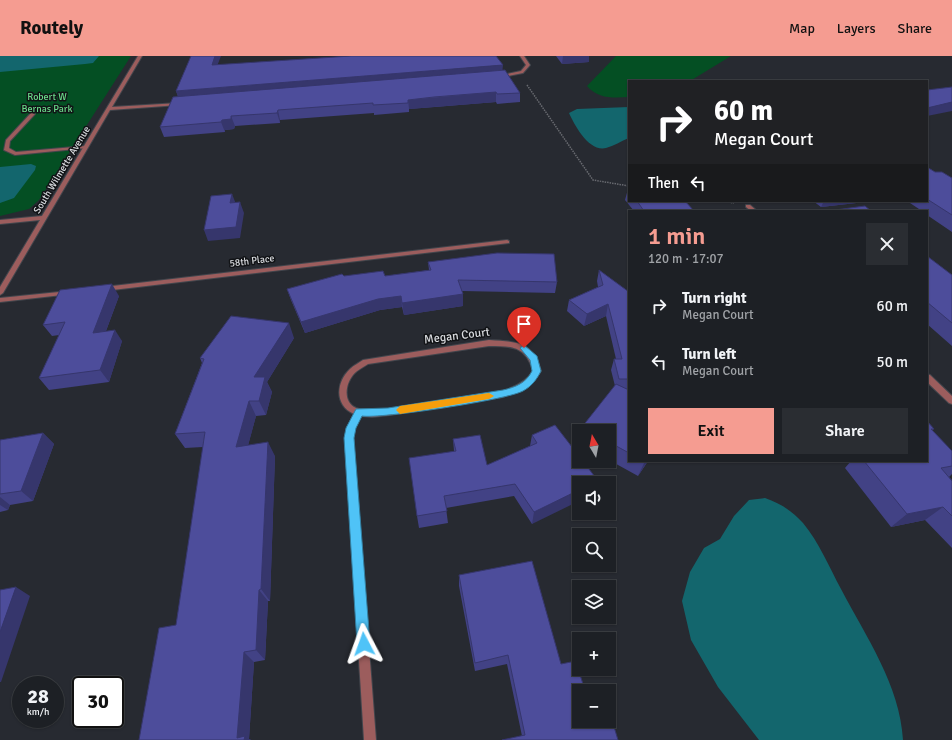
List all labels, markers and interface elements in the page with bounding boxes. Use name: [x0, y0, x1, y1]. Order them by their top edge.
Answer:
text: Routely: [20, 16, 83, 40]
text: Map: [789, 20, 815, 37]
text: Layers: [837, 20, 876, 37]
text: Share: [898, 20, 932, 37]
park label: Robert W Bernas Park: [21, 91, 73, 115]
text: 60 m: [714, 94, 773, 128]
icon: right: [648, 96, 700, 148]
street label: South Wilmette Avenue: [31, 124, 93, 216]
text: Megan Court: [714, 128, 813, 150]
icon: left: [687, 172, 709, 194]
text: Then: [648, 174, 679, 192]
text: 1 min: [648, 221, 705, 251]
button: close: [866, 223, 908, 265]
text: 120 m · 17:07: [648, 251, 724, 267]
street label: 58th Place: [229, 252, 275, 270]
text: Turn right: [682, 289, 747, 307]
icon: right: [648, 295, 670, 317]
text: 60 m: [877, 297, 908, 315]
pin: [507, 307, 541, 348]
text: Megan Court: [682, 307, 754, 323]
icon: arrive: [513, 313, 535, 335]
street label: Megan Court: [423, 325, 491, 347]
text: Turn left: [682, 345, 736, 363]
icon: left: [648, 351, 670, 373]
text: 50 m: [877, 353, 908, 371]
text: Megan Court: [682, 363, 754, 379]
button: Exit: [648, 408, 774, 454]
button: Share: [782, 408, 908, 454]
north arrow: [572, 424, 616, 468]
map controls: [572, 424, 616, 728]
button: sound: [572, 476, 616, 520]
button: search: [572, 528, 616, 572]
button: layers: [572, 580, 616, 624]
position arrow: [343, 623, 385, 665]
button: +: [572, 632, 616, 676]
speed limit sign: 30: [72, 676, 124, 728]
text: 28: [27, 684, 49, 709]
button: −: [572, 684, 616, 728]
text: km/h: [27, 706, 49, 718]

